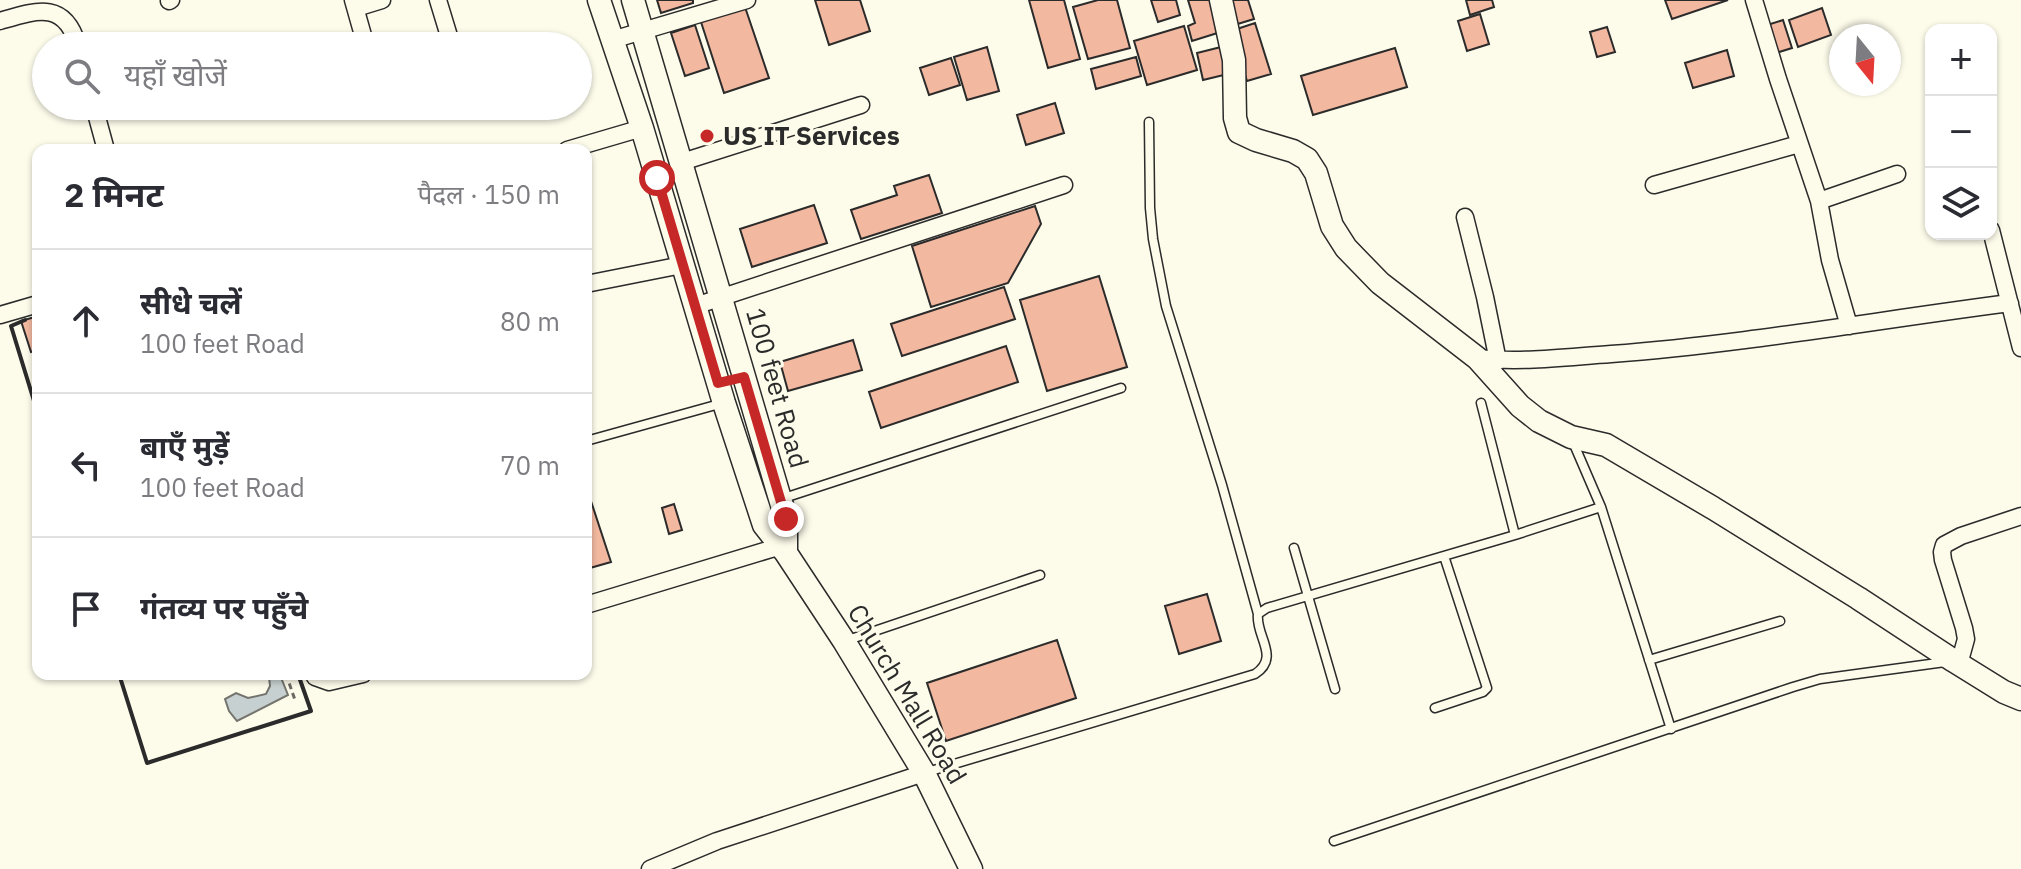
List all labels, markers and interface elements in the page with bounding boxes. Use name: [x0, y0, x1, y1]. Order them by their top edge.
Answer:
north arrow: [1829, 24, 1901, 96]
map controls: [1925, 24, 1997, 240]
button: +: [1925, 24, 1997, 96]
search box: [32, 32, 592, 120]
icon: search: [60, 54, 104, 98]
text: यहाँ खोजें: [124, 55, 227, 94]
button: −: [1925, 96, 1997, 168]
place label: US IT Services: [723, 118, 900, 152]
marker: US IT Services: [698, 127, 716, 145]
route start: [639, 160, 675, 196]
button: layers: [1925, 168, 1997, 240]
text: 2 मिनट: [64, 172, 164, 216]
text: पैदल · 150 m: [417, 177, 560, 211]
text: सीधे चलें: [140, 283, 242, 322]
icon: ahead: [64, 299, 108, 343]
text: 80 m: [500, 304, 560, 338]
street label: 100 feet Road: [739, 304, 817, 472]
text: 100 feet Road: [140, 326, 305, 360]
text: बाएँ मुड़ें: [140, 427, 229, 466]
icon: left: [64, 443, 108, 487]
text: 70 m: [500, 448, 560, 482]
text: 100 feet Road: [140, 470, 305, 504]
route end: [768, 501, 804, 537]
icon: arrive: [64, 587, 108, 631]
text: गंतव्य पर पहुँचे: [140, 588, 308, 627]
street label: Church Mall Road: [841, 597, 975, 790]

